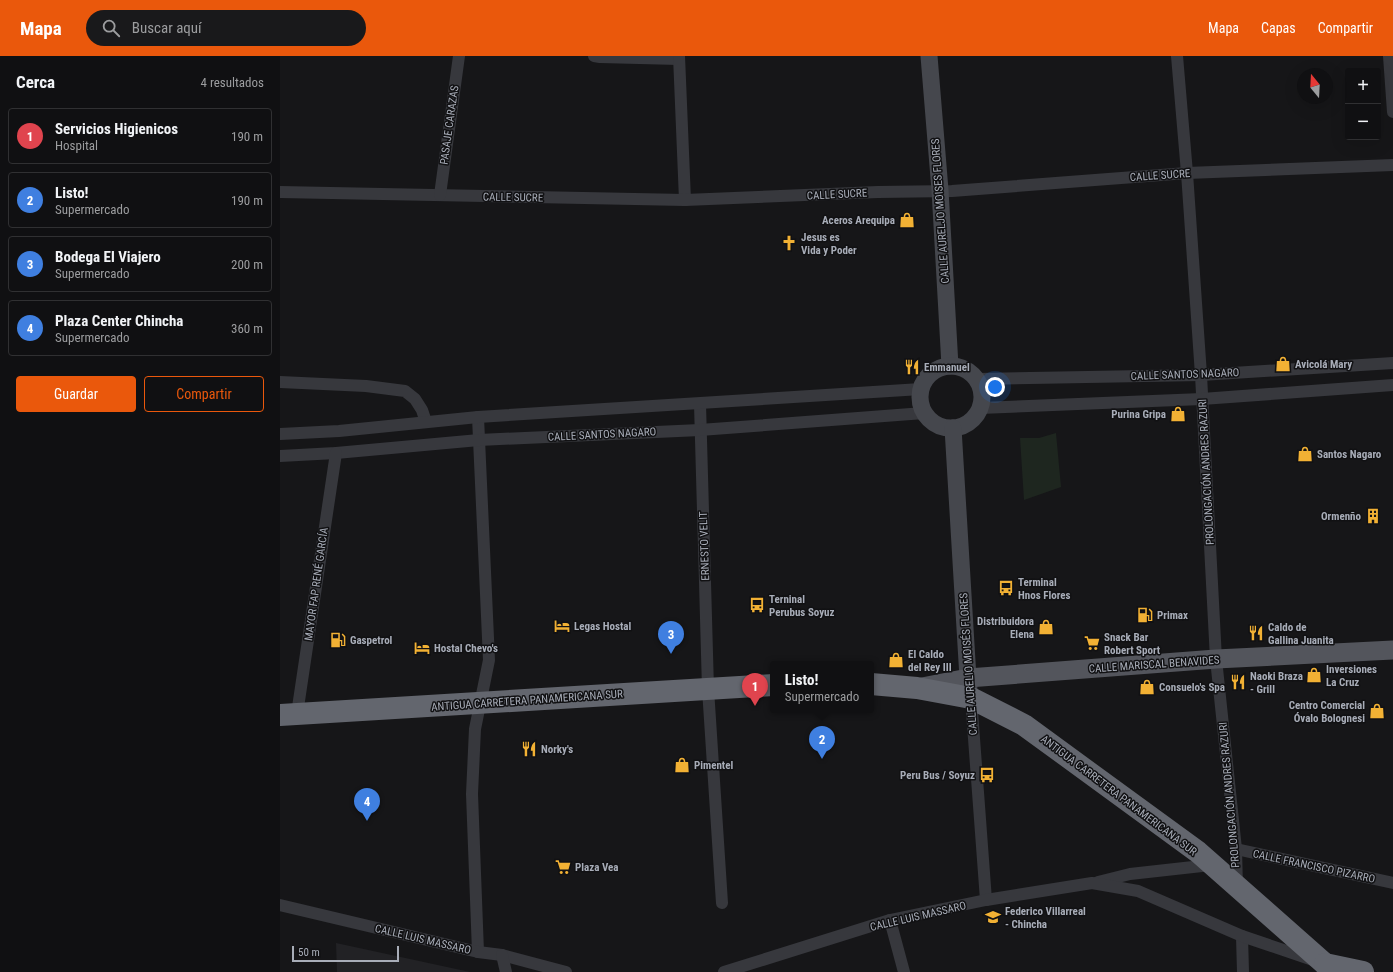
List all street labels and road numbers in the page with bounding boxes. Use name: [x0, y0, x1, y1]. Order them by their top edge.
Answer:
street label: PASAJE CARAZAS: [438, 84, 462, 165]
street label: CALLE AURELJO MOISES FLORES: [929, 138, 952, 284]
street label: CALLE SUCRE: [1129, 167, 1191, 184]
street label: CALLE SUCRE: [806, 186, 868, 203]
street label: CALLE SUCRE: [483, 190, 544, 205]
street label: CALLE SANTOS NAGARO: [1130, 366, 1240, 383]
street label: PROLONGACIÓN ANDRES RAZURI: [1196, 399, 1217, 545]
street label: CALLE SANTOS NAGARO: [547, 425, 657, 444]
street label: ERNESTO VELIT: [697, 511, 712, 581]
street label: MAYOR FAP RENÉ GARCÍA: [302, 526, 331, 642]
street label: CALLE AURELIO MOISÉS FLORES: [957, 592, 980, 736]
street label: CALLE MARISCAL BENAVIDES: [1088, 653, 1220, 676]
street label: ANTIGUA CARRETERA PANAMERICANA SUR: [431, 687, 623, 714]
street label: PROLONGACIÓN ANDRES RAZURI: [1217, 722, 1242, 868]
street label: ANTIGUA CARRETERA PANAMERICANA SUR: [1038, 732, 1199, 858]
street label: CALLE FRANCISCO PIZARRO: [1252, 847, 1376, 886]
street label: CALLE LUIS MASSARO: [869, 899, 967, 934]
street label: CALLE LUIS MASSARO: [374, 922, 472, 957]

